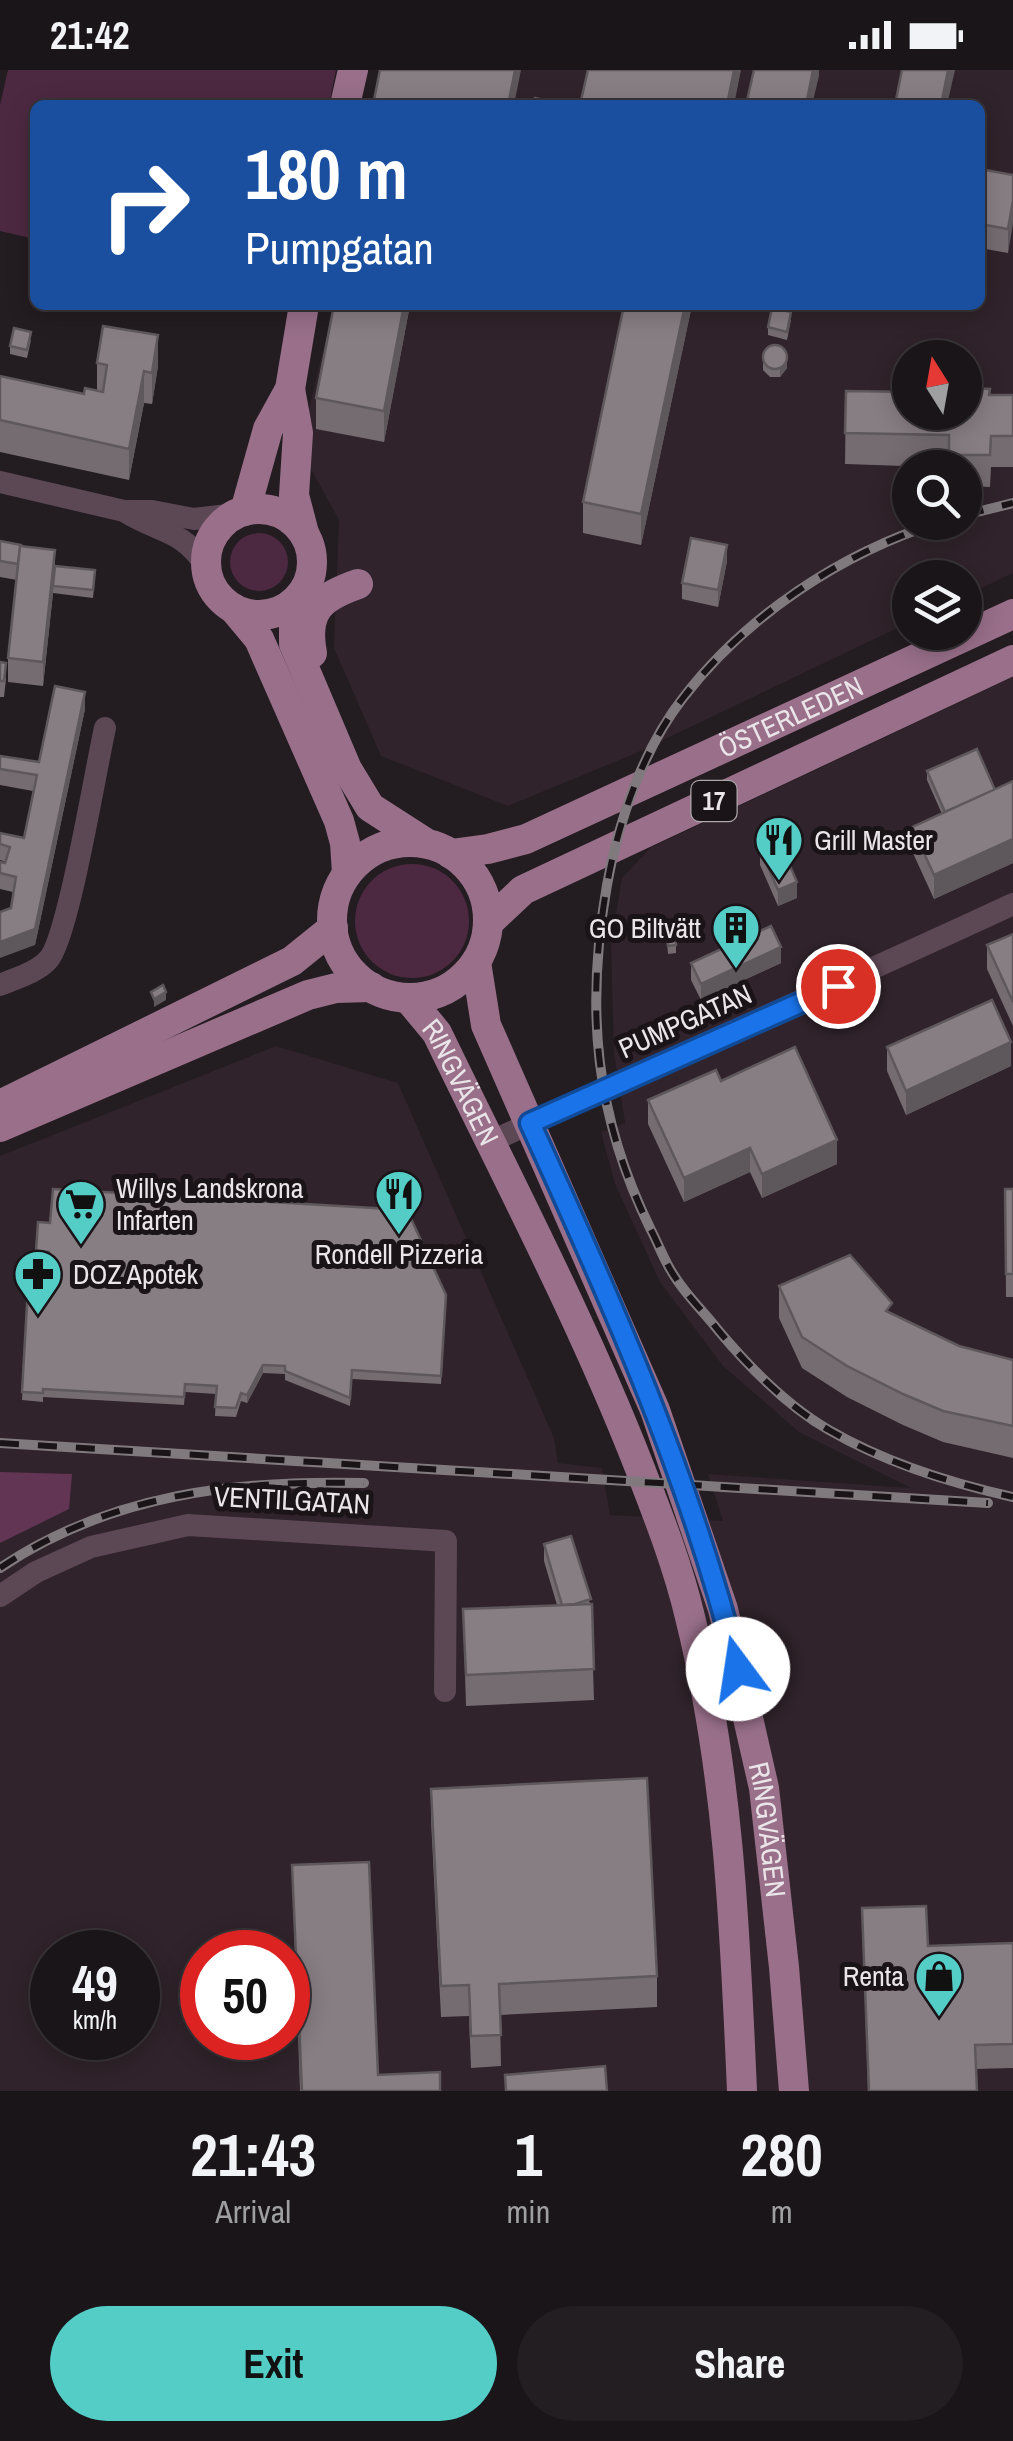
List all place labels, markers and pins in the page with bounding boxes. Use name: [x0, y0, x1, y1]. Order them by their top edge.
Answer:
restaurant icon: Grill Master: [753, 814, 805, 882]
place label: Grill Master: [814, 821, 933, 859]
building icon: GO Biltvätt: [710, 902, 762, 970]
place label: GO Biltvätt: [589, 909, 701, 947]
pin: [796, 944, 881, 1029]
restaurant icon: Rondell Pizzeria: [373, 1168, 425, 1236]
place label: Willys Landskrona Infarten: [116, 1169, 304, 1239]
supermarket icon: Willys Landskrona Infarten: [55, 1178, 107, 1246]
place label: Rondell Pizzeria: [315, 1235, 483, 1273]
pharmacy icon: DOZ Apotek: [12, 1248, 64, 1316]
place label: DOZ Apotek: [73, 1255, 199, 1293]
shop icon: Renta: [913, 1950, 965, 2018]
place label: Renta: [843, 1957, 904, 1995]

